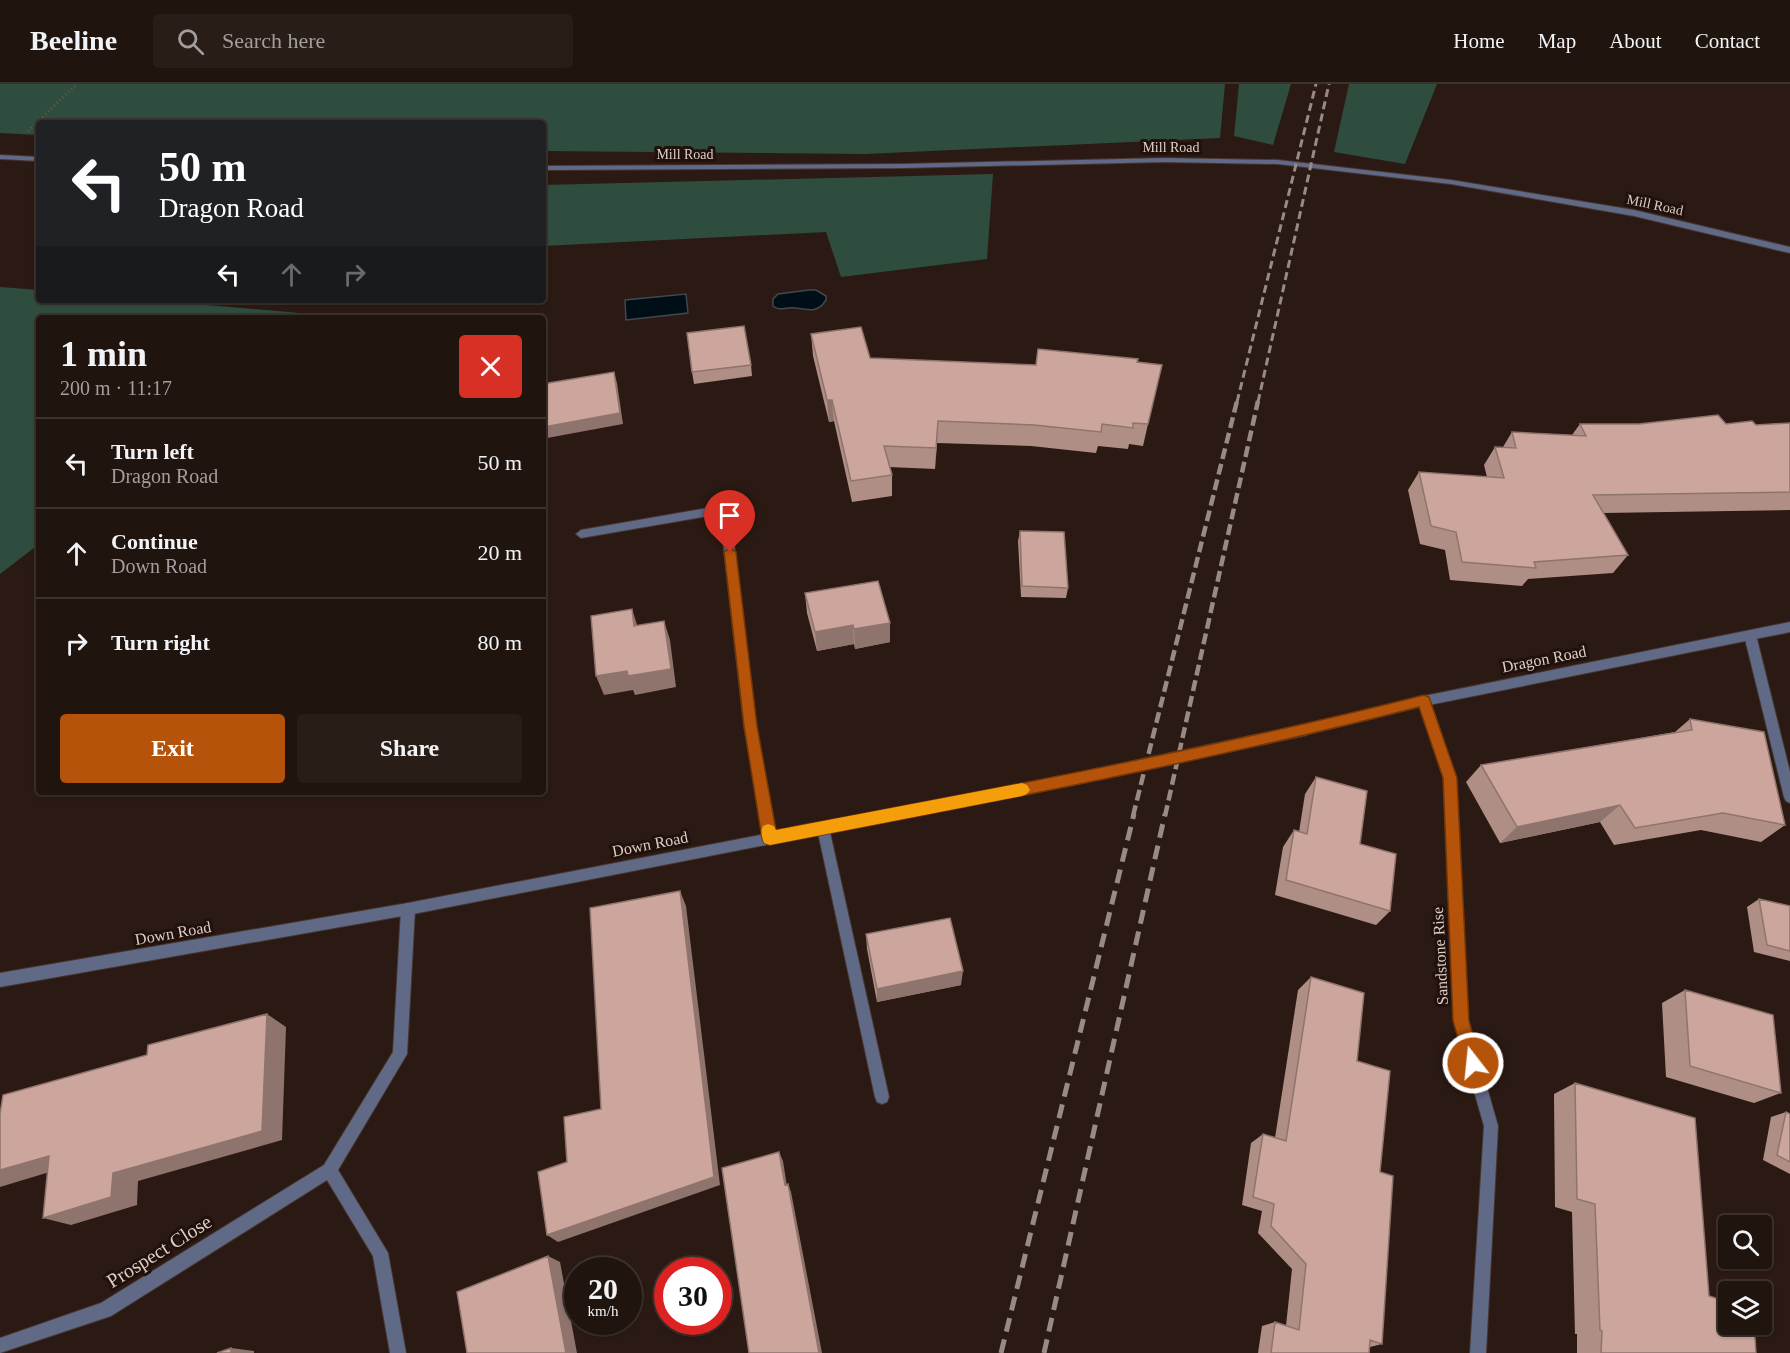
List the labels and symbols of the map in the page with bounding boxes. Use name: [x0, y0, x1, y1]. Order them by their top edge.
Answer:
street label: Mill Road: [1142, 140, 1200, 155]
street label: Mill Road: [656, 147, 714, 162]
street label: Mill Road: [1625, 192, 1685, 218]
pin: [704, 490, 755, 552]
street label: Dragon Road: [1500, 642, 1588, 677]
street label: Down Road: [611, 828, 689, 860]
street label: Sandstone Rise: [1429, 907, 1451, 1005]
street label: Down Road: [134, 918, 212, 948]
position arrow: [1441, 1031, 1505, 1095]
street label: Prospect Close: [103, 1210, 216, 1293]
speed limit sign: 30: [654, 1257, 732, 1335]

